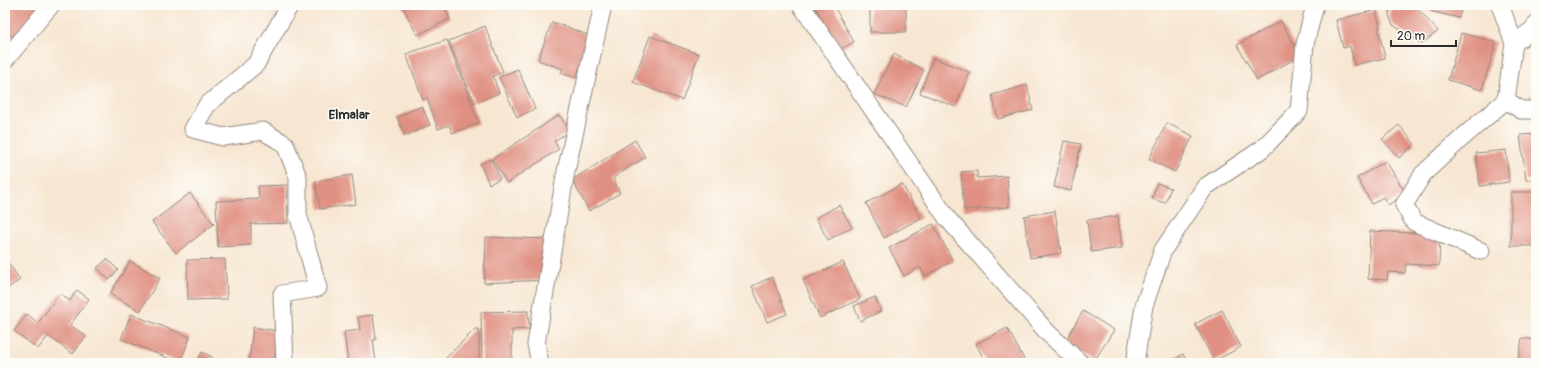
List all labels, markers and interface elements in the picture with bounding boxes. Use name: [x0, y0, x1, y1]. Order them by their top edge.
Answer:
scale bar: [1391, 22, 1456, 48]
text: 20 m: [1397, 29, 1426, 44]
district label: Elmalar: [328, 107, 370, 123]

